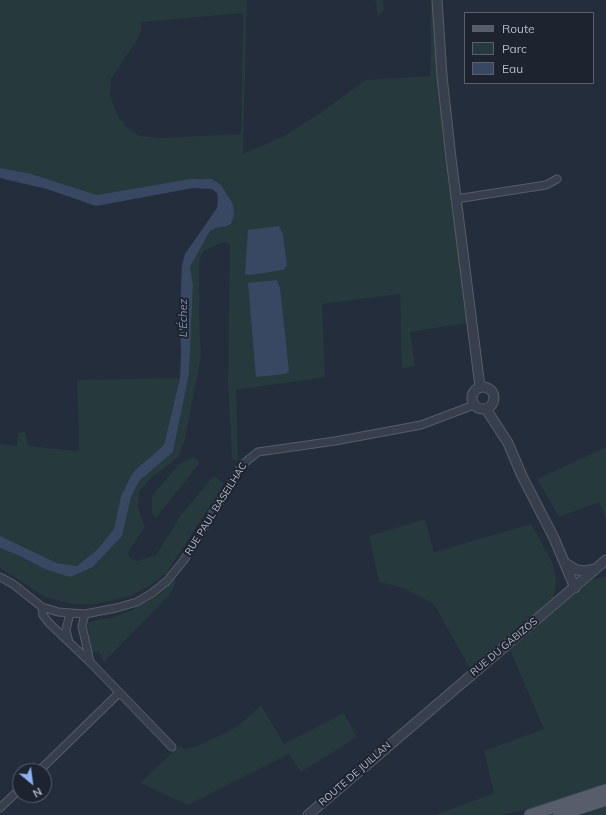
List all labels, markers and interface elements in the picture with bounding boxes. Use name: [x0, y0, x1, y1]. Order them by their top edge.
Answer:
legend: [464, 12, 594, 84]
text: Route: [502, 21, 535, 36]
text: Parc: [502, 41, 527, 56]
text: Eau: [502, 61, 523, 76]
water label: L'Échez: [177, 299, 191, 337]
street label: RUE PAUL BASEILHAC: [183, 460, 249, 558]
street label: RUE DU GABIZOS: [468, 615, 540, 679]
street label: ROUTE DE JUILLAN: [317, 740, 393, 808]
north arrow: [12, 763, 52, 803]
text: N: [30, 784, 44, 801]

